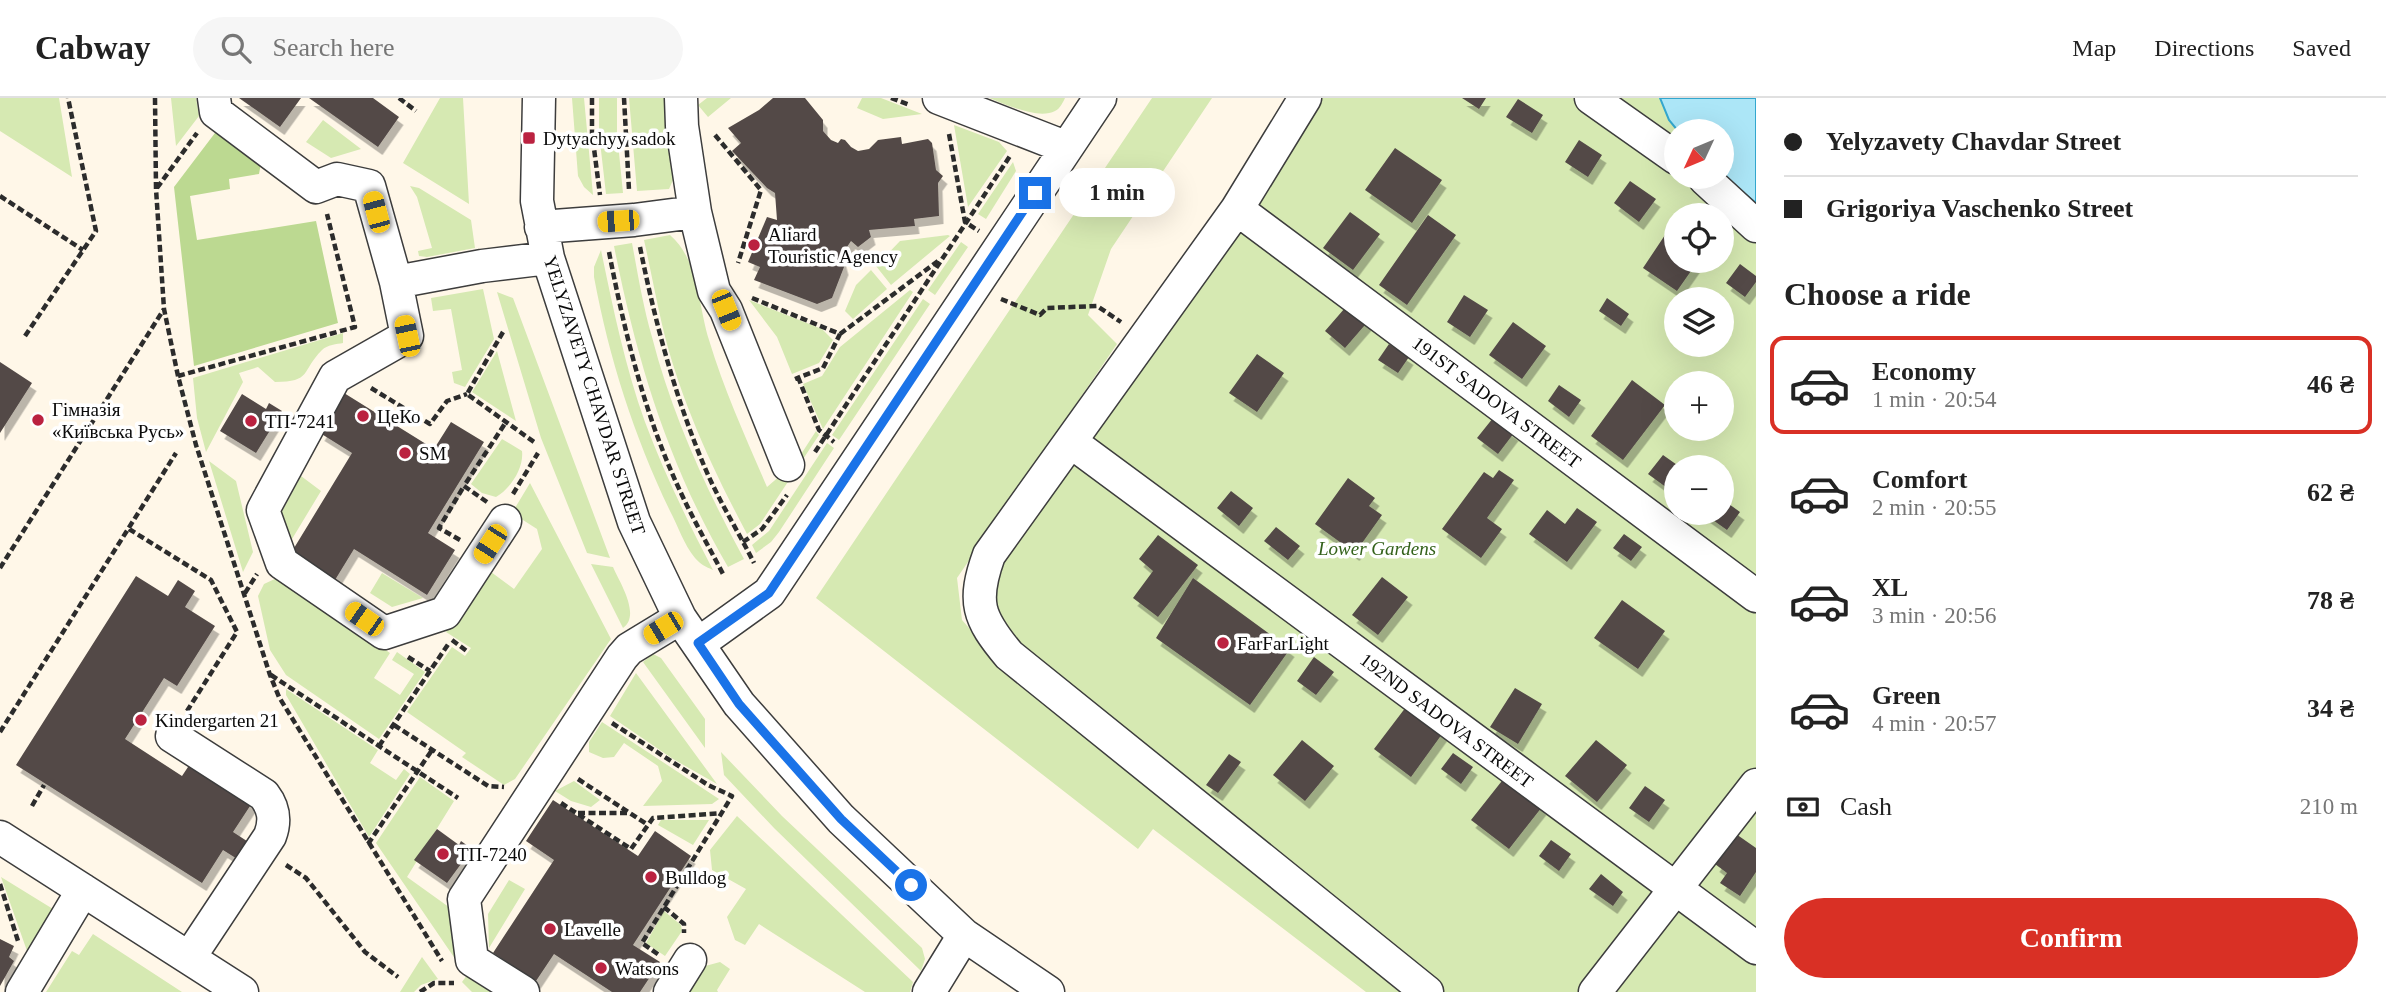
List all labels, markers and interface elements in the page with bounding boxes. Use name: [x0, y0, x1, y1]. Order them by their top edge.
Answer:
search box: [193, 17, 683, 80]
icon: search: [217, 29, 255, 67]
text: Cabway: [35, 30, 151, 66]
text: Search here: [273, 33, 395, 62]
text: Map: [2072, 35, 2116, 61]
text: Directions: [2154, 35, 2254, 61]
text: Saved: [2292, 35, 2351, 61]
north arrow: [1664, 119, 1734, 189]
map controls: [1664, 119, 1734, 525]
text: Yelyzavety Chavdar Street: [1826, 127, 2121, 156]
place label: Dytyachyy sadok: [543, 128, 676, 149]
marker: Dytyachyy sadok: [521, 130, 537, 146]
callout: 1 min: [1060, 168, 1175, 217]
route end: [1019, 177, 1051, 209]
text: 1 min: [1089, 180, 1145, 205]
car: [361, 189, 392, 235]
text: Grigoriya Vaschenko Street: [1826, 194, 2133, 223]
button: locate: [1664, 203, 1734, 273]
car: [597, 209, 640, 233]
place label: Aliard Touristic Agency: [768, 224, 899, 267]
marker: Aliard Touristic Agency: [746, 237, 762, 253]
street label: YELYZAVETY CHAVDAR STREET: [539, 253, 650, 538]
text: Choose a ride: [1784, 276, 1971, 312]
car: [709, 287, 744, 333]
button: layers: [1664, 287, 1734, 357]
car: [393, 313, 422, 359]
street label: 191ST SADOVA STREET: [1408, 332, 1585, 473]
icon: car: [1788, 354, 1851, 417]
text: Economy: [1872, 357, 1976, 386]
text: 46 ₴: [2307, 370, 2354, 399]
button: +: [1664, 371, 1734, 441]
text: 1 min · 20:54: [1872, 387, 1997, 412]
place label: Гімназія «Київська Русь»: [52, 399, 184, 442]
place label: ЦеКо: [377, 406, 420, 427]
marker: ЦеКо: [355, 408, 371, 424]
place label: ТП-7241: [265, 411, 335, 432]
marker: Гімназія «Київська Русь»: [30, 412, 46, 428]
marker: ТП-7241: [243, 413, 259, 429]
place label: SM: [419, 443, 447, 464]
marker: SM: [397, 445, 413, 461]
button: −: [1664, 455, 1734, 525]
icon: car: [1788, 462, 1851, 525]
text: Comfort: [1872, 465, 1967, 494]
text: 62 ₴: [2307, 478, 2354, 507]
text: 2 min · 20:55: [1872, 495, 1997, 520]
car: [470, 521, 511, 567]
park label: Lower Gardens: [1317, 538, 1436, 559]
icon: car: [1788, 570, 1851, 633]
text: XL: [1872, 573, 1908, 602]
text: 78 ₴: [2307, 586, 2354, 615]
car: [341, 598, 388, 640]
text: 3 min · 20:56: [1872, 603, 1997, 628]
car: [640, 608, 687, 648]
place label: FarFarLight: [1237, 633, 1330, 654]
marker: FarFarLight: [1215, 635, 1231, 651]
street label: 192ND SADOVA STREET: [1356, 649, 1538, 792]
icon: car: [1788, 678, 1851, 741]
text: Green: [1872, 681, 1941, 710]
text: 34 ₴: [2307, 694, 2354, 723]
place label: Kindergarten 21: [155, 710, 279, 731]
text: 4 min · 20:57: [1872, 711, 1997, 736]
marker: Kindergarten 21: [133, 712, 149, 728]
icon: cash: [1784, 788, 1822, 826]
text: Cash: [1840, 792, 1892, 821]
text: 210 m: [2300, 794, 2358, 819]
place label: ТП-7240: [457, 844, 527, 865]
marker: ТП-7240: [435, 846, 451, 862]
place label: Bulldog: [665, 867, 727, 888]
marker: Bulldog: [643, 869, 659, 885]
route start: [895, 869, 927, 901]
button: Confirm: [1784, 898, 2358, 978]
place label: Lavelle: [564, 919, 621, 940]
marker: Lavelle: [542, 921, 558, 937]
place label: Watsons: [615, 958, 679, 979]
marker: Watsons: [593, 960, 609, 976]

